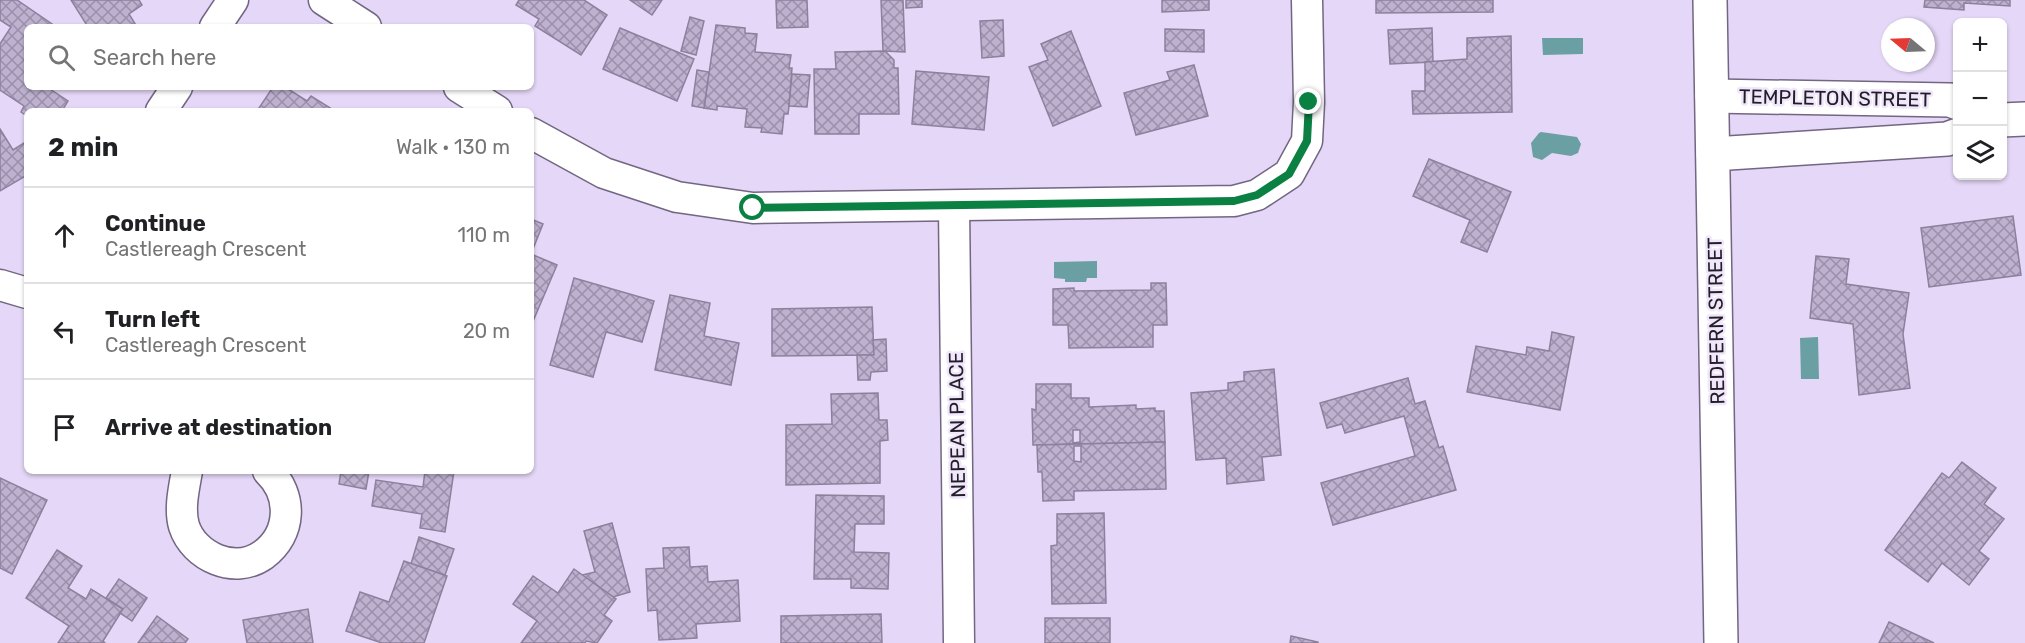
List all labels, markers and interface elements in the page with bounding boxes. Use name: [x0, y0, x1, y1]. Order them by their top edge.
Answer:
north arrow: [1881, 18, 1935, 72]
map controls: [1953, 18, 2007, 180]
button: +: [1953, 18, 2007, 72]
search box: [24, 24, 534, 90]
icon: search: [45, 41, 78, 74]
text: Search here: [93, 44, 216, 71]
button: −: [1953, 72, 2007, 126]
street label: TEMPLETON STREET: [1739, 84, 1932, 112]
route end: [1295, 88, 1321, 114]
button: layers: [1953, 126, 2007, 180]
text: 2 min: [48, 132, 118, 163]
text: Walk · 130 m: [396, 135, 510, 159]
route start: [739, 194, 765, 220]
text: Continue: [105, 210, 206, 237]
icon: ahead: [48, 219, 81, 252]
text: 110 m: [458, 223, 510, 247]
text: Castlereagh Crescent: [105, 237, 306, 261]
street label: REDFERN STREET: [1703, 237, 1729, 405]
text: Turn left: [105, 306, 200, 333]
icon: left: [48, 315, 81, 348]
text: 20 m: [463, 319, 510, 343]
text: Castlereagh Crescent: [105, 333, 306, 357]
street label: NEPEAN PLACE: [944, 352, 970, 498]
icon: arrive: [48, 411, 81, 444]
text: Arrive at destination: [105, 414, 332, 441]

